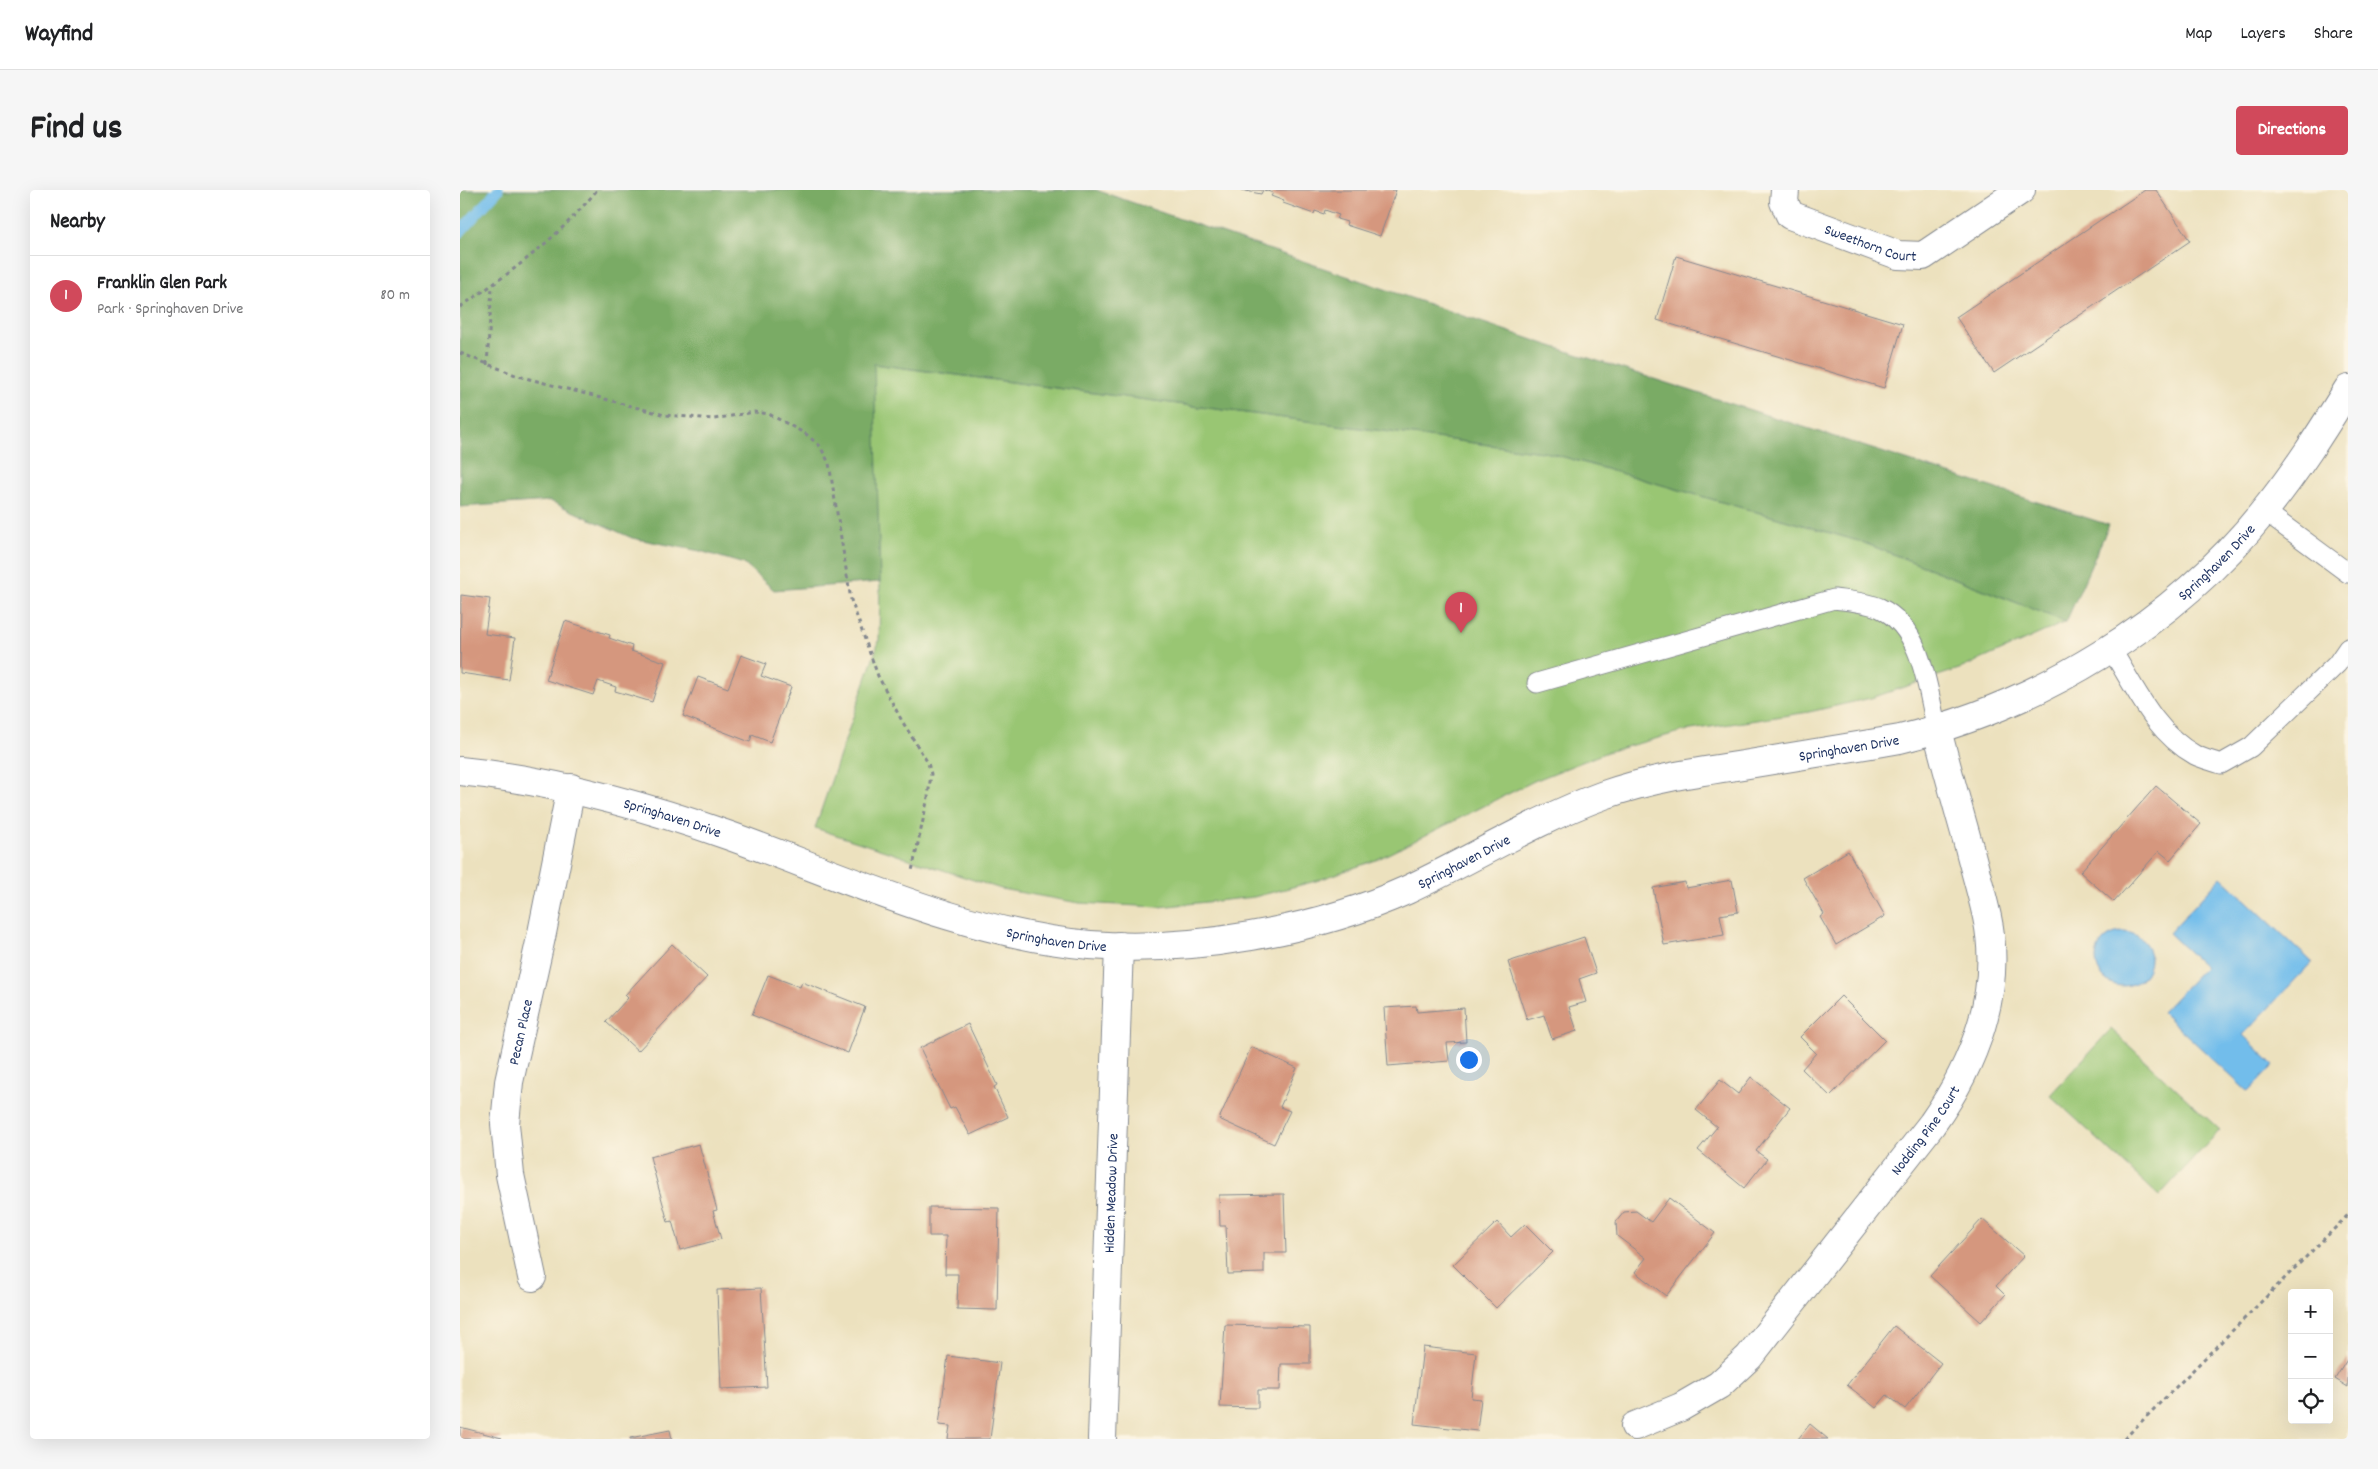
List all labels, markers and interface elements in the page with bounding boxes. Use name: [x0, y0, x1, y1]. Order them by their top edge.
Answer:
text: Wayfind: [25, 18, 93, 52]
text: Map: [2185, 22, 2212, 47]
text: Layers: [2240, 22, 2286, 47]
text: Share: [2314, 22, 2353, 47]
text: Find us: [30, 105, 122, 155]
button: Directions: [2236, 106, 2348, 155]
text: Nearby: [50, 208, 105, 238]
street label: Sweethorn Court: [1821, 220, 1917, 269]
text: Franklin Glen Park: [97, 271, 227, 298]
text: 1: [64, 284, 68, 307]
text: 80 m: [380, 284, 410, 307]
text: Park · Springhaven Drive: [97, 298, 243, 321]
street label: Springhaven Drive: [2174, 520, 2262, 607]
pin: 1: [1445, 592, 1477, 633]
street label: Springhaven Drive: [1797, 730, 1902, 769]
street label: Springhaven Drive: [621, 794, 724, 845]
street label: Springhaven Drive: [1415, 830, 1515, 896]
street label: Springhaven Drive: [1004, 923, 1108, 959]
street label: Pecan Place: [504, 997, 540, 1067]
your location: [1456, 1047, 1482, 1073]
street label: Nodding Pine Court: [1887, 1082, 1967, 1181]
street label: Hidden Meadow Drive: [1099, 1133, 1126, 1253]
map controls: [2288, 1289, 2333, 1424]
button: +: [2288, 1289, 2333, 1334]
button: −: [2288, 1334, 2333, 1379]
button: locate: [2288, 1379, 2333, 1424]

